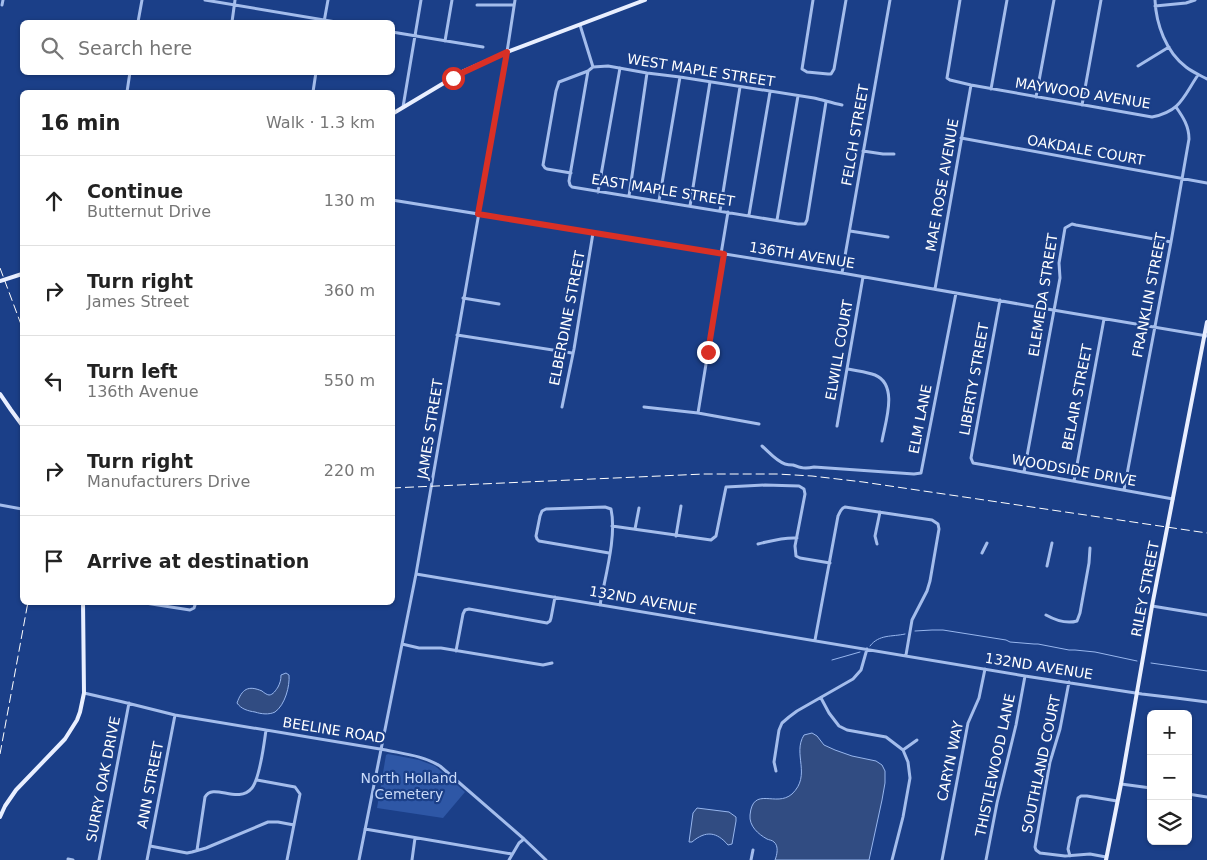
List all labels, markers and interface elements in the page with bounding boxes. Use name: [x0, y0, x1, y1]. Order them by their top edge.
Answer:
search box: [20, 20, 395, 75]
icon: search: [38, 34, 66, 62]
text: Search here: [78, 37, 192, 59]
street label: WEST MAPLE STREET: [626, 50, 776, 90]
route start: [442, 67, 465, 90]
street label: MAYWOOD AVENUE: [1014, 74, 1152, 112]
street label: FELCH STREET: [838, 83, 872, 187]
text: 16 min: [40, 111, 121, 135]
text: Walk · 1.3 km: [266, 113, 375, 132]
street label: MAE ROSE AVENUE: [922, 117, 962, 253]
street label: OAKDALE COURT: [1026, 132, 1146, 168]
street label: EAST MAPLE STREET: [590, 171, 736, 209]
text: Continue: [87, 180, 183, 202]
icon: ahead: [40, 187, 68, 215]
text: 130 m: [324, 191, 375, 210]
text: Butternut Drive: [87, 202, 211, 221]
street label: FRANKLIN STREET: [1129, 231, 1169, 359]
street label: ELEMEDA STREET: [1025, 232, 1061, 358]
street label: 136TH AVENUE: [748, 239, 856, 271]
street label: ELBERDINE STREET: [546, 249, 588, 387]
text: Turn right: [87, 270, 193, 292]
icon: right: [40, 277, 68, 305]
text: 360 m: [324, 281, 375, 300]
text: James Street: [87, 292, 189, 311]
street label: ELWILL COURT: [822, 298, 856, 401]
street label: LIBERTY STREET: [956, 321, 992, 437]
route end: [697, 341, 720, 364]
street label: BELAIR STREET: [1059, 342, 1095, 451]
text: Turn left: [87, 360, 178, 382]
icon: left: [40, 367, 68, 395]
text: 550 m: [324, 371, 375, 390]
street label: JAMES STREET: [414, 377, 446, 481]
text: 136th Avenue: [87, 382, 198, 401]
street label: ELM LANE: [905, 383, 935, 455]
text: Turn right: [87, 450, 193, 472]
street label: WOODSIDE DRIVE: [1010, 451, 1138, 489]
icon: right: [40, 457, 68, 485]
text: 220 m: [324, 461, 375, 480]
text: Manufacturers Drive: [87, 472, 250, 491]
street label: RILEY STREET: [1128, 539, 1162, 638]
icon: arrive: [40, 547, 68, 575]
text: Arrive at destination: [87, 550, 309, 572]
street label: 132ND AVENUE: [588, 583, 698, 617]
street label: 132ND AVENUE: [984, 650, 1094, 682]
street label: THISTLEWOOD LANE: [972, 692, 1018, 839]
street label: SOUTHLAND COURT: [1019, 693, 1064, 835]
map controls: [1147, 710, 1192, 845]
button: +: [1147, 710, 1192, 755]
street label: BEELINE ROAD: [281, 714, 387, 746]
street label: SURRY OAK DRIVE: [83, 715, 123, 843]
street label: CARYN WAY: [934, 719, 966, 803]
street label: ANN STREET: [134, 740, 166, 830]
button: −: [1147, 755, 1192, 800]
park label: North Holland Cemetery: [361, 770, 457, 802]
button: layers: [1147, 800, 1192, 845]

